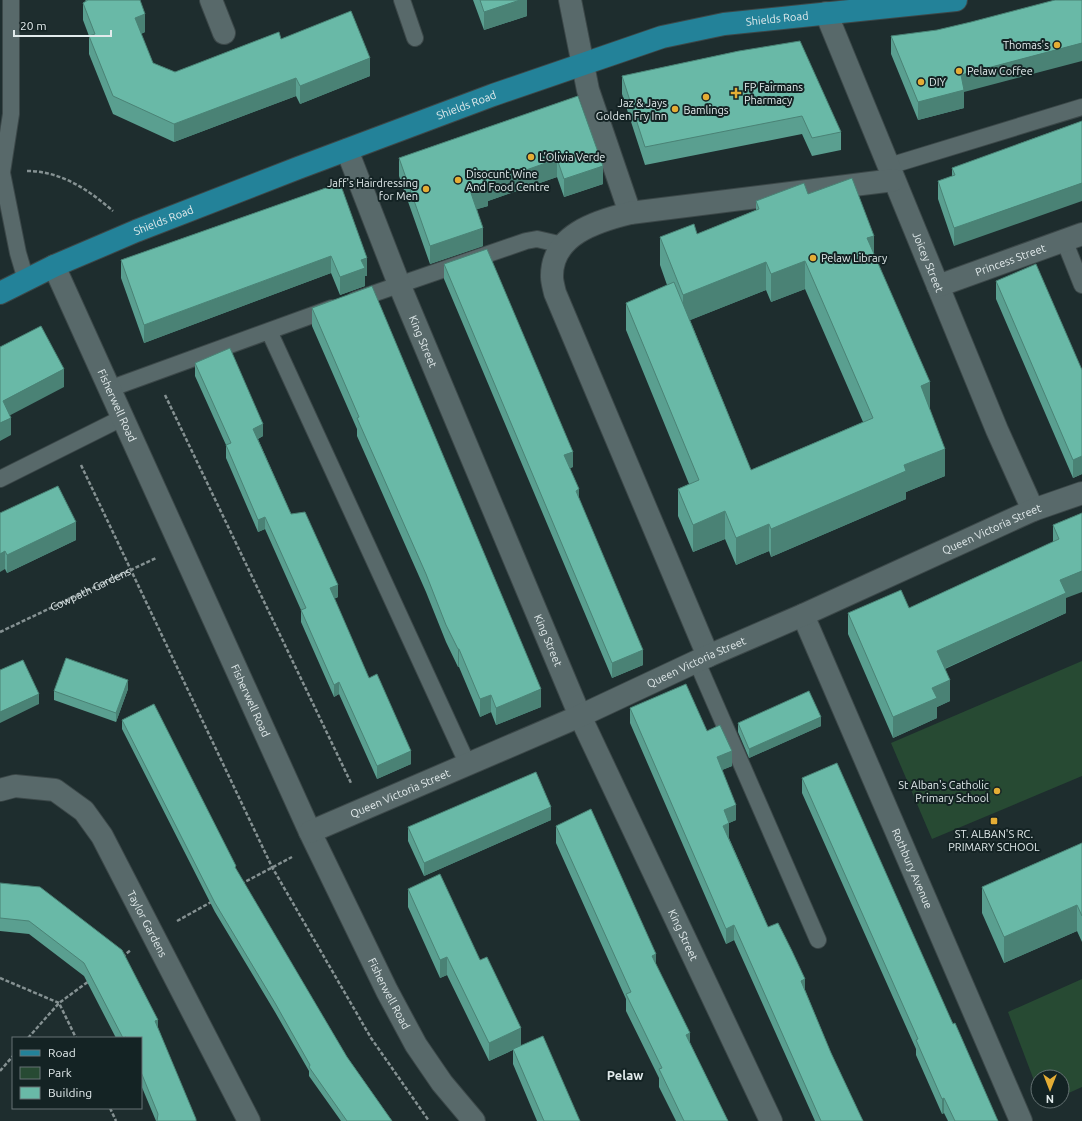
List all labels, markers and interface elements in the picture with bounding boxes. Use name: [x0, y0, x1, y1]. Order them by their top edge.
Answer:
street label: Shields Road: [745, 9, 809, 28]
scale bar: [14, 12, 111, 38]
text: 20 m: [20, 19, 47, 32]
place label: Thomas's: [1003, 39, 1049, 51]
marker: Thomas's: [1052, 40, 1062, 50]
place label: Pelaw Coffee: [967, 65, 1033, 77]
marker: Pelaw Coffee: [954, 66, 964, 76]
place label: DIY: [929, 76, 947, 88]
marker: DIY: [916, 77, 926, 87]
place label: FP Fairmans Pharmacy: [744, 81, 803, 106]
street label: Shields Road: [435, 88, 498, 122]
marker: FP Fairmans Pharmacy: [731, 88, 741, 98]
marker: Bamlings: [701, 92, 711, 102]
place label: Jaz & Jays Golden Fry Inn: [596, 97, 667, 122]
marker: Jaz & Jays Golden Fry Inn: [670, 104, 680, 114]
place label: Bamlings: [683, 104, 729, 116]
place label: L’Olivia Verde: [539, 151, 605, 163]
marker: L’Olivia Verde: [526, 152, 536, 162]
place label: Disocunt Wine And Food Centre: [466, 168, 550, 193]
marker: Disocunt Wine And Food Centre: [453, 175, 463, 185]
place label: Jaff's Hairdressing for Men: [327, 177, 418, 202]
marker: Jaff's Hairdressing for Men: [421, 184, 431, 194]
street label: Shields Road: [132, 203, 195, 237]
street label: Joicey Street: [910, 230, 946, 295]
street label: Princess Street: [974, 241, 1048, 278]
place label: Pelaw Library: [821, 252, 888, 264]
marker: Pelaw Library: [808, 253, 818, 263]
street label: King Street: [407, 314, 440, 370]
street label: Fisherwell Road: [95, 367, 139, 444]
street label: Queen Victoria Street: [940, 501, 1043, 557]
street label: Cowpath Gardens: [48, 565, 133, 613]
street label: King Street: [532, 612, 565, 669]
street label: Queen Victoria Street: [645, 634, 748, 690]
street label: Fisherwell Road: [229, 662, 272, 739]
street label: Queen Victoria Street: [348, 766, 452, 820]
place label: St Alban's Catholic Primary School: [898, 779, 989, 804]
marker: St Alban's Catholic Primary School: [992, 786, 1002, 796]
marker: ST. ALBAN'S RC. PRIMARY SCHOOL: [989, 816, 999, 826]
street label: Rothbury Avenue: [890, 827, 935, 910]
place label: ST. ALBAN'S RC. PRIMARY SCHOOL: [948, 828, 1040, 853]
street label: Taylor Gardens: [125, 888, 169, 959]
street label: King Street: [666, 907, 701, 963]
street label: Fisherwell Road: [366, 956, 412, 1031]
legend: [12, 1037, 142, 1109]
text: Road: [48, 1046, 76, 1059]
text: Park: [48, 1066, 72, 1079]
district label: Pelaw: [607, 1068, 643, 1082]
north arrow: [1030, 1069, 1070, 1109]
text: Building: [48, 1086, 92, 1099]
text: N: [1046, 1093, 1054, 1105]

